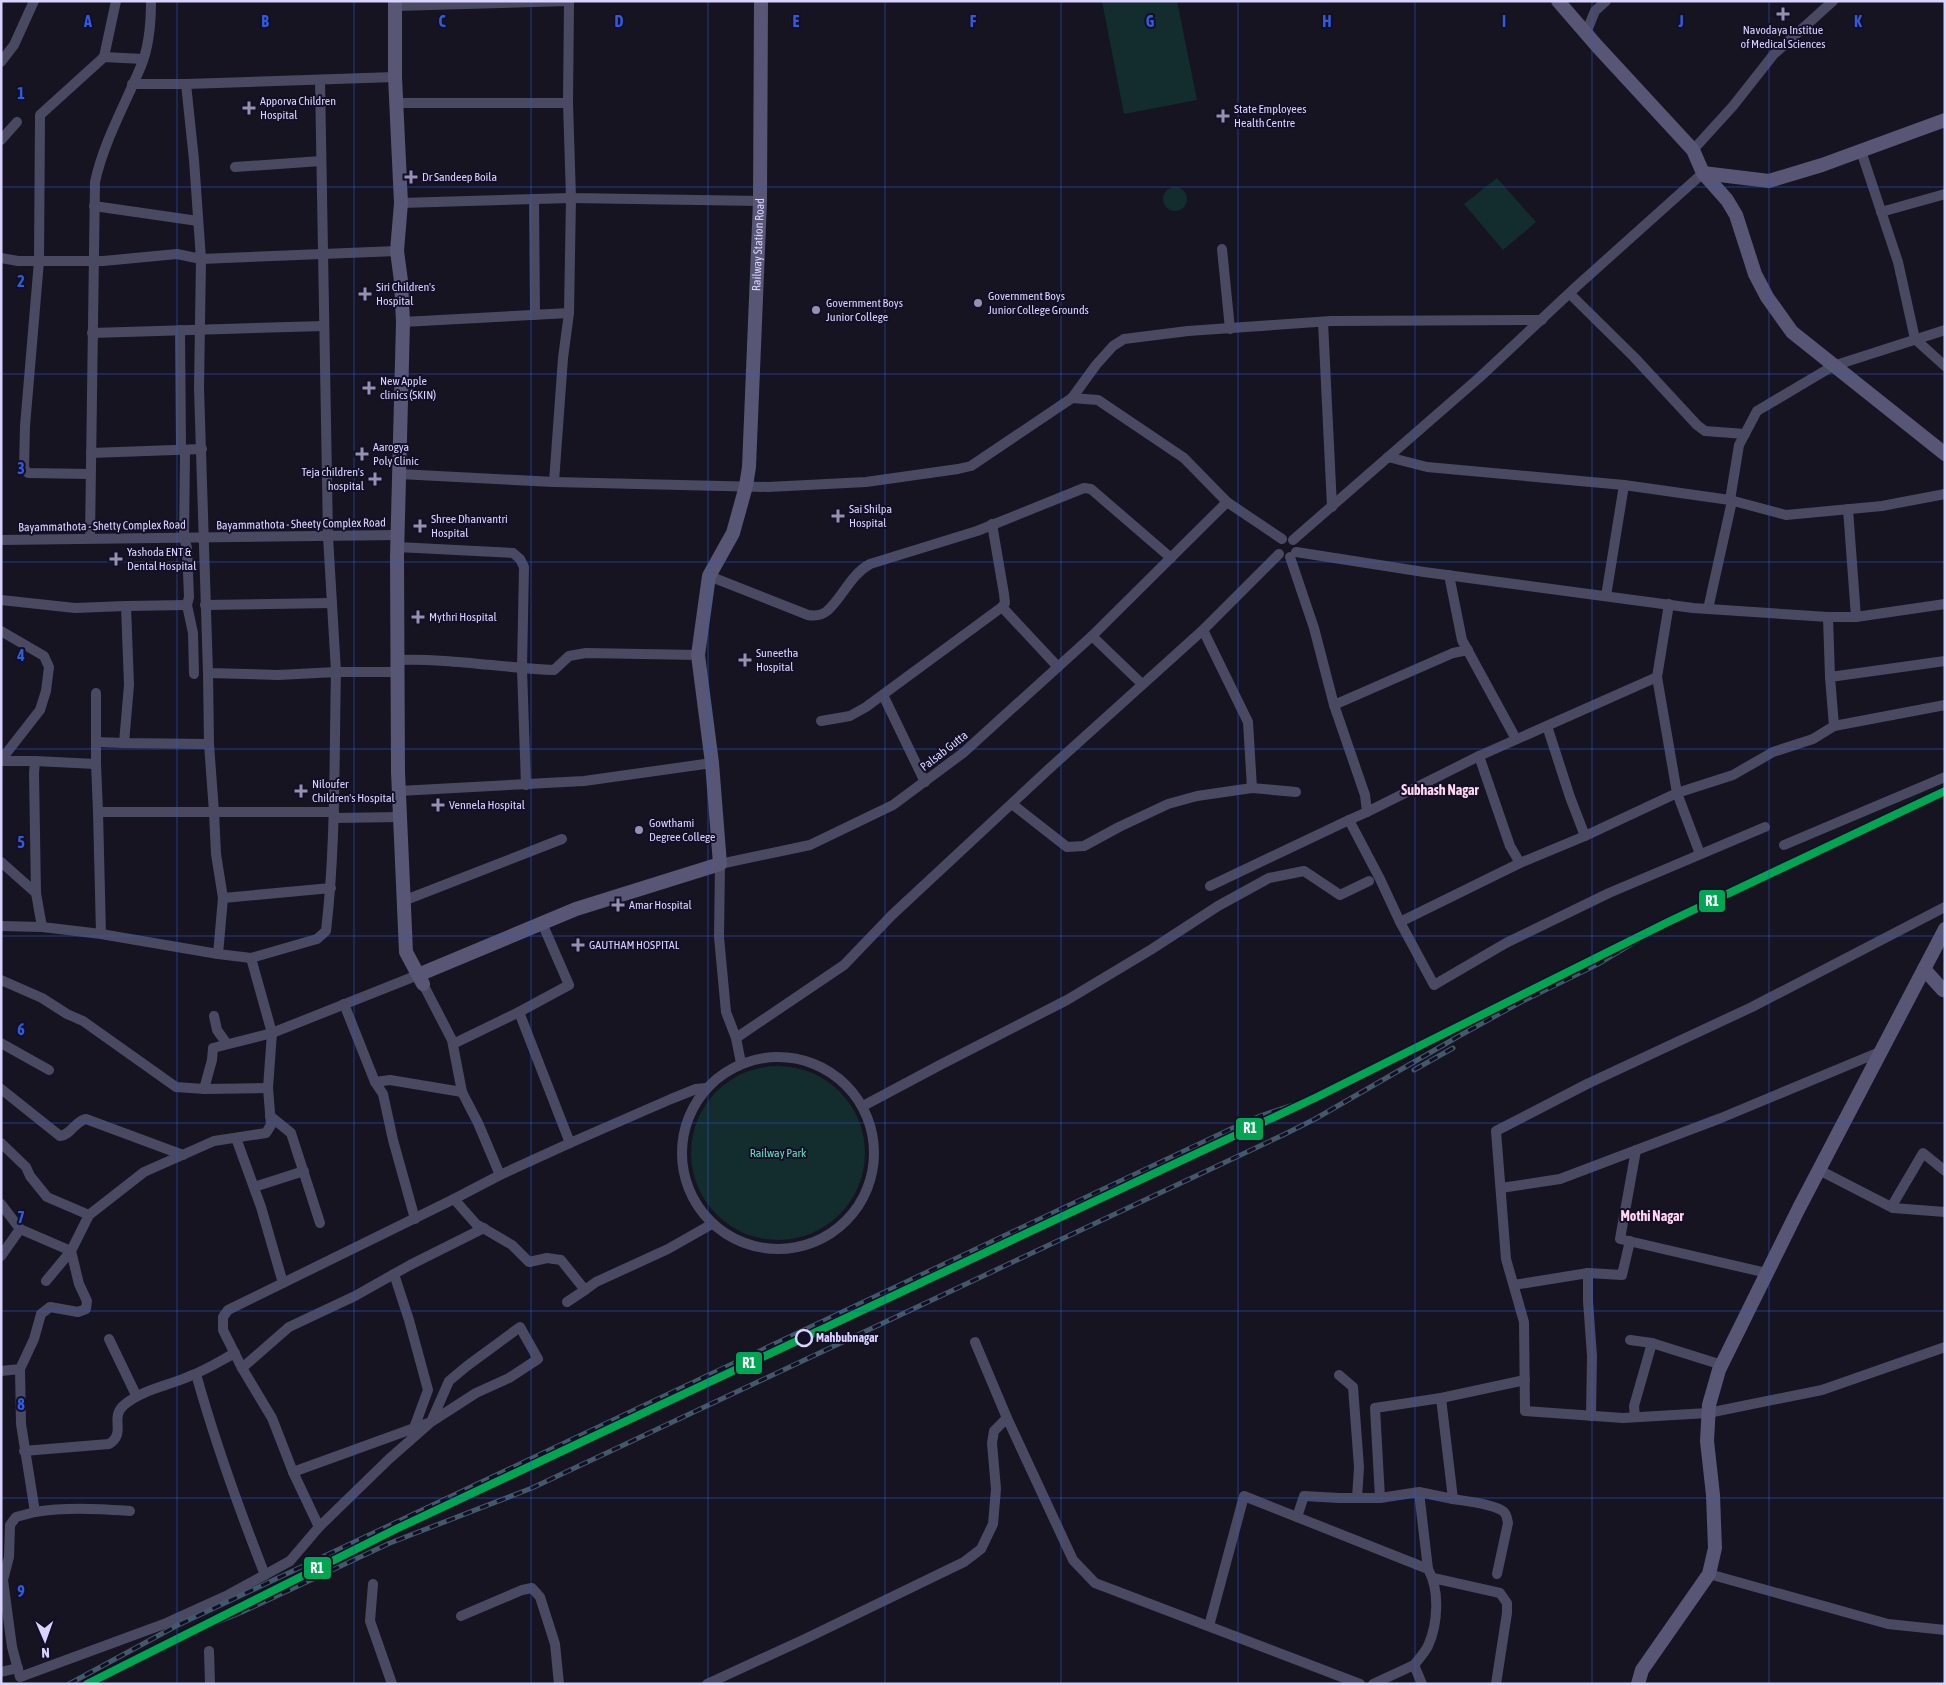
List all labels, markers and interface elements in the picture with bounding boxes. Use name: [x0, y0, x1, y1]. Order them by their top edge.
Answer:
marker: Navodaya Institue of Medical Sciences: [1776, 7, 1790, 21]
text: A: [83, 12, 92, 30]
text: B: [261, 12, 269, 30]
text: C: [438, 12, 446, 30]
text: D: [615, 12, 624, 30]
text: E: [793, 12, 800, 30]
text: F: [970, 12, 977, 30]
text: G: [1146, 12, 1155, 30]
text: H: [1322, 12, 1332, 30]
text: I: [1502, 12, 1506, 30]
text: J: [1677, 12, 1684, 30]
text: K: [1854, 12, 1862, 30]
place label: Navodaya Institue of Medical Sciences: [1741, 23, 1825, 51]
text: 1: [17, 84, 25, 102]
place label: Apporva Children Hospital: [260, 94, 336, 122]
marker: Apporva Children Hospital: [242, 101, 256, 115]
place label: State Employees Health Centre: [1234, 102, 1306, 130]
marker: State Employees Health Centre: [1216, 109, 1230, 123]
marker: Dr Sandeep Boila: [404, 170, 418, 184]
place label: Dr Sandeep Boila: [422, 170, 497, 184]
street label: Railway Station Road: [749, 198, 767, 291]
text: 2: [17, 272, 25, 290]
place label: Siri Children's Hospital: [376, 280, 435, 308]
marker: Siri Children's Hospital: [358, 287, 372, 301]
place label: Government Boys Junior College Grounds: [988, 289, 1089, 317]
place label: Government Boys Junior College: [826, 296, 903, 324]
marker: Government Boys Junior College Grounds: [972, 297, 984, 309]
marker: Government Boys Junior College: [810, 304, 822, 316]
place label: New Apple clinics (SKIN): [380, 374, 436, 402]
marker: New Apple clinics (SKIN): [362, 381, 376, 395]
place label: Aarogya Poly Clinic: [373, 440, 419, 468]
marker: Aarogya Poly Clinic: [355, 447, 369, 461]
text: 3: [17, 459, 25, 477]
place label: Teja children's hospital: [301, 465, 365, 493]
marker: Teja children's hospital: [368, 472, 382, 486]
place label: Sai Shilpa Hospital: [849, 502, 892, 530]
marker: Sai Shilpa Hospital: [831, 509, 845, 523]
place label: Shree Dhanvantri Hospital: [431, 512, 508, 540]
street label: Bayammathota - Sheety Complex Road: [216, 516, 386, 532]
street label: Bayammathota - Shetty Complex Road: [18, 518, 186, 534]
marker: Shree Dhanvantri Hospital: [413, 519, 427, 533]
place label: Yashoda ENT & Dental Hospital: [127, 545, 197, 573]
marker: Yashoda ENT & Dental Hospital: [109, 552, 123, 566]
marker: Mythri Hospital: [411, 610, 425, 624]
place label: Mythri Hospital: [429, 610, 498, 624]
text: 4: [16, 646, 25, 664]
place label: Suneetha Hospital: [756, 646, 798, 674]
marker: Suneetha Hospital: [738, 653, 752, 667]
street label: Palsab Gutta: [918, 728, 970, 774]
place label: Niloufer Children's Hospital: [312, 777, 395, 805]
district label: Subhash Nagar: [1401, 782, 1480, 798]
marker: Niloufer Children's Hospital: [294, 784, 308, 798]
marker: Vennela Hospital: [431, 798, 445, 812]
place label: Vennela Hospital: [449, 798, 526, 812]
place label: Gowthami Degree College: [649, 816, 715, 844]
marker: Gowthami Degree College: [633, 824, 645, 836]
text: 5: [17, 833, 25, 851]
line badge: R1: [1698, 889, 1726, 913]
text: R1: [1705, 893, 1719, 909]
marker: Amar Hospital: [611, 898, 625, 912]
place label: Amar Hospital: [629, 898, 693, 912]
marker: GAUTHAM HOSPITAL: [571, 938, 585, 952]
place label: GAUTHAM HOSPITAL: [589, 938, 680, 952]
text: 6: [17, 1020, 25, 1038]
line badge: R1: [1235, 1117, 1264, 1141]
text: R1: [1243, 1120, 1257, 1136]
park label: Railway Park: [750, 1146, 807, 1160]
text: 7: [17, 1208, 25, 1226]
district label: Mothi Nagar: [1620, 1208, 1684, 1224]
marker: Mahbubnagar: [795, 1329, 813, 1347]
place label: Mahbubnagar: [816, 1331, 879, 1345]
line badge: R1: [735, 1351, 763, 1375]
text: R1: [742, 1355, 756, 1371]
text: 8: [17, 1395, 25, 1413]
line badge: R1: [303, 1556, 332, 1580]
text: R1: [310, 1560, 324, 1576]
text: 9: [17, 1582, 25, 1600]
north arrow: [20, 1615, 70, 1665]
text: N: [41, 1645, 50, 1661]

